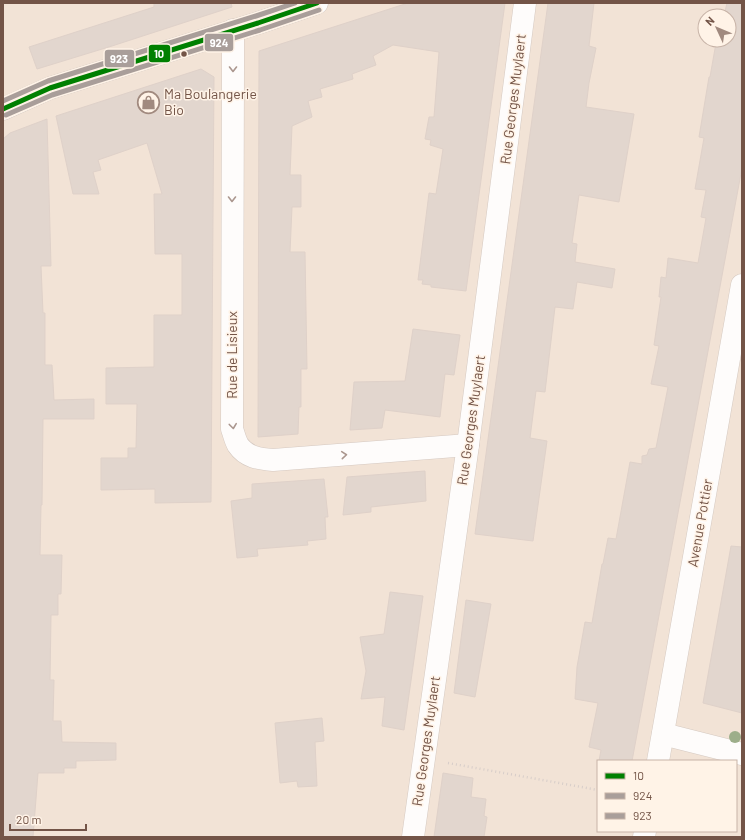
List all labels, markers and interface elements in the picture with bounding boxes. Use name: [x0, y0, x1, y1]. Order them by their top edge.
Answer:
north arrow: [697, 8, 737, 48]
text: N: [702, 14, 717, 28]
line badge: 924: [204, 33, 234, 52]
street label: Rue Georges Muylaert: [496, 33, 529, 165]
text: 924: [210, 36, 229, 49]
line badge: 10: [148, 44, 171, 63]
text: 10: [154, 47, 164, 60]
line badge: 923: [104, 49, 135, 68]
unlabelled marker: [179, 49, 189, 59]
text: 923: [110, 52, 128, 65]
one-way arrow: [229, 66, 237, 72]
place label: Ma Boulangerie Bio: [164, 85, 257, 118]
shop icon: Ma Boulangerie Bio: [135, 89, 161, 115]
one-way arrow: [228, 196, 236, 202]
street label: Rue de Lisieux: [223, 311, 240, 399]
street label: Rue Georges Muylaert: [453, 354, 488, 486]
one-way arrow: [228, 423, 237, 430]
one-way arrow: [341, 450, 347, 459]
street label: Avenue Pottier: [683, 478, 716, 568]
street label: Rue Georges Muylaert: [408, 675, 443, 807]
legend: [597, 760, 737, 832]
text: 10: [633, 768, 644, 782]
text: 924: [633, 788, 652, 802]
scale bar: [10, 806, 86, 832]
text: 923: [633, 808, 652, 822]
text: 20 m: [16, 812, 42, 826]

